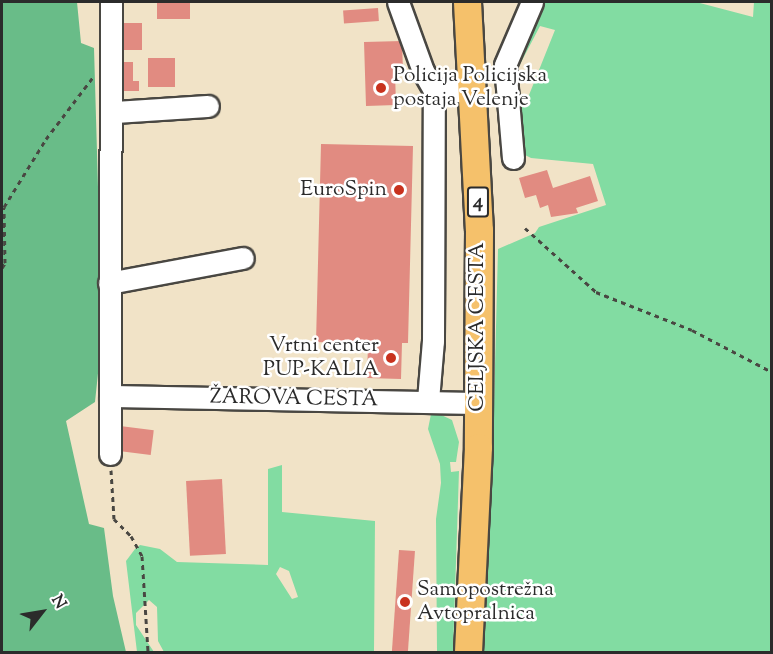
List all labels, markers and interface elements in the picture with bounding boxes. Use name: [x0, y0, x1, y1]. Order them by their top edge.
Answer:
place label: Policija Policijska postaja Velenje: [393, 63, 547, 113]
marker: Policija Policijska postaja Velenje: [374, 81, 388, 95]
place label: EuroSpin: [300, 177, 387, 203]
marker: EuroSpin: [392, 183, 406, 197]
road number: 4: [466, 185, 490, 219]
street label: CELJSKA CESTA: [465, 242, 491, 412]
place label: Vrtni center PUP-KALIA: [263, 333, 379, 383]
marker: Vrtni center PUP-KALIA: [384, 351, 398, 365]
street label: ŽAROVA CESTA: [210, 385, 378, 413]
place label: Samopostrežna Avtopralnica: [417, 577, 554, 627]
north arrow: [12, 582, 72, 642]
text: N: [45, 591, 71, 614]
marker: Samopostrežna Avtopralnica: [398, 595, 412, 609]

